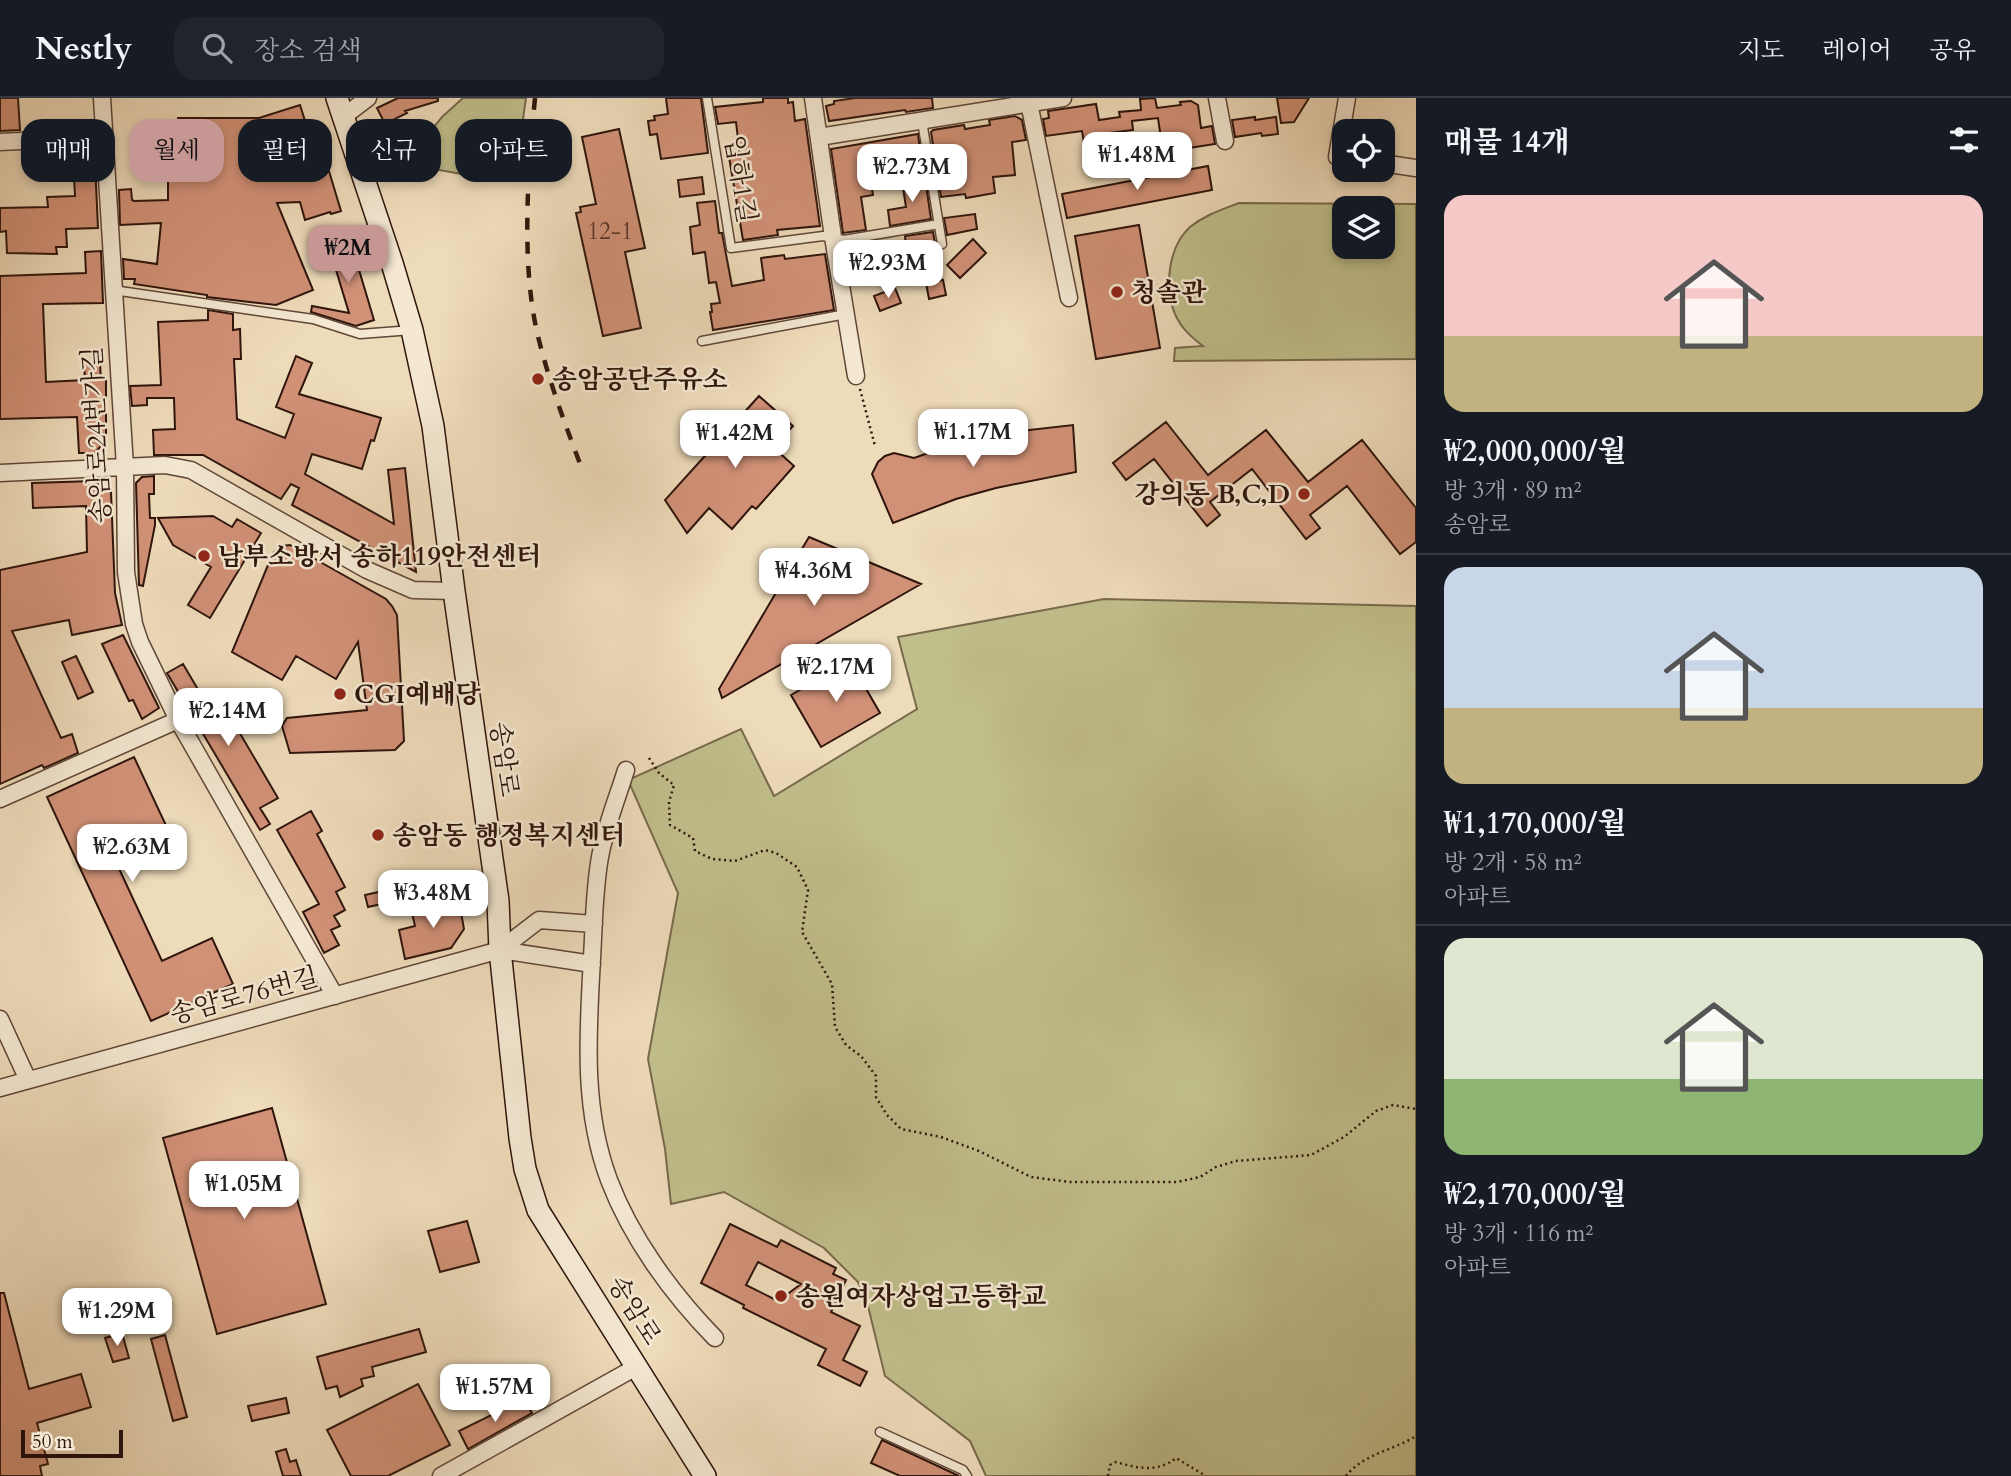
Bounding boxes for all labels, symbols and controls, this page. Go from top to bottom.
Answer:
search box [174,17,664,80]
text: Nestly [35,26,132,71]
icon: search [198,29,236,67]
text: 장소 검색 [254,33,362,68]
text: 지도 [1738,34,1784,67]
text: 레이어 [1822,34,1892,67]
text: 공유 [1930,34,1976,67]
chip: 매매 [21,119,115,182]
chip: 월세 [129,119,224,182]
chip: 필터 [238,119,332,182]
chip: 신규 [346,119,441,182]
chip: 아파트 [455,119,572,182]
map controls [1332,119,1395,259]
button: locate [1332,119,1395,182]
icon: filters [1945,121,1983,159]
text: 매물 14개 [1444,122,1570,163]
pin: ₩1.48M [1080,132,1194,192]
street label: 입하1길 [716,133,765,226]
text: ₩1.48M [1098,139,1176,170]
pin: ₩2.73M [855,144,969,204]
text: ₩2.73M [873,151,951,182]
button: layers [1332,196,1395,259]
house number: 12-1 [587,216,633,247]
pin: ₩2M [314,226,382,285]
text: ₩2M [324,232,372,263]
pin: ₩2.93M [831,240,945,300]
icon: home [1651,241,1777,367]
text: ₩2.93M [849,247,927,278]
place label: 청솔관 [1131,275,1207,310]
marker: 청솔관 [1109,284,1125,300]
street label: 송암로24번가길 [74,346,119,524]
place label: 송암공단주유소 [552,362,728,397]
marker: 송암공단주유소 [530,371,546,387]
pin: ₩1.42M [678,410,792,470]
pin: ₩1.17M [916,410,1030,469]
text: ₩1.17M [934,416,1012,447]
text: ₩1.42M [696,417,774,448]
text: ₩2,000,000/월 [1444,431,1626,472]
text: 방 3개 · 89 m² [1444,475,1581,506]
place label: 강의동 B,C,D [1134,477,1290,512]
marker: 강의동 B,C,D [1296,486,1312,502]
text: 송암로 [1444,509,1511,540]
place label: 남부소방서 송하119안전센터 [218,539,541,574]
marker: 남부소방서 송하119안전센터 [196,548,212,564]
pin: ₩4.36M [757,548,871,608]
text: ₩4.36M [775,555,853,586]
icon: home [1651,613,1777,739]
pin: ₩2.17M [779,644,893,704]
text: ₩2.17M [797,651,875,682]
place label: CGI예배당 [354,677,482,712]
marker: CGI예배당 [332,686,348,702]
pin: ₩2.14M [171,688,285,748]
text: ₩2.14M [189,695,267,726]
street label: 송암로 [482,719,527,799]
text: ₩1,170,000/월 [1444,803,1626,844]
place label: 송암동 행정복지센터 [392,818,625,853]
pin: ₩2.63M [75,824,189,884]
marker: 송암동 행정복지센터 [370,827,386,843]
text: ₩2.63M [93,831,171,862]
text: 방 2개 · 58 m² [1444,847,1581,878]
pin: ₩3.48M [376,870,490,930]
text: ₩3.48M [394,877,472,908]
text: 아파트 [1444,881,1511,912]
street label: 송암로76번길 [166,959,322,1032]
icon: home [1651,984,1777,1110]
pin: ₩1.05M [187,1162,301,1221]
text: ₩1.05M [205,1168,283,1199]
text: ₩2,170,000/월 [1444,1174,1626,1215]
text: 방 3개 · 116 m² [1444,1218,1593,1249]
text: 아파트 [1444,1252,1511,1283]
street label: 송암로 [600,1269,669,1351]
place label: 송원여자상업고등학교 [795,1279,1046,1314]
pin: ₩1.29M [60,1288,174,1348]
marker: 송원여자상업고등학교 [773,1288,789,1304]
text: ₩1.29M [78,1295,156,1326]
pin: ₩1.57M [438,1364,552,1424]
text: ₩1.57M [456,1371,534,1402]
scale bar [21,1427,122,1459]
text: 50 m [32,1429,73,1455]

